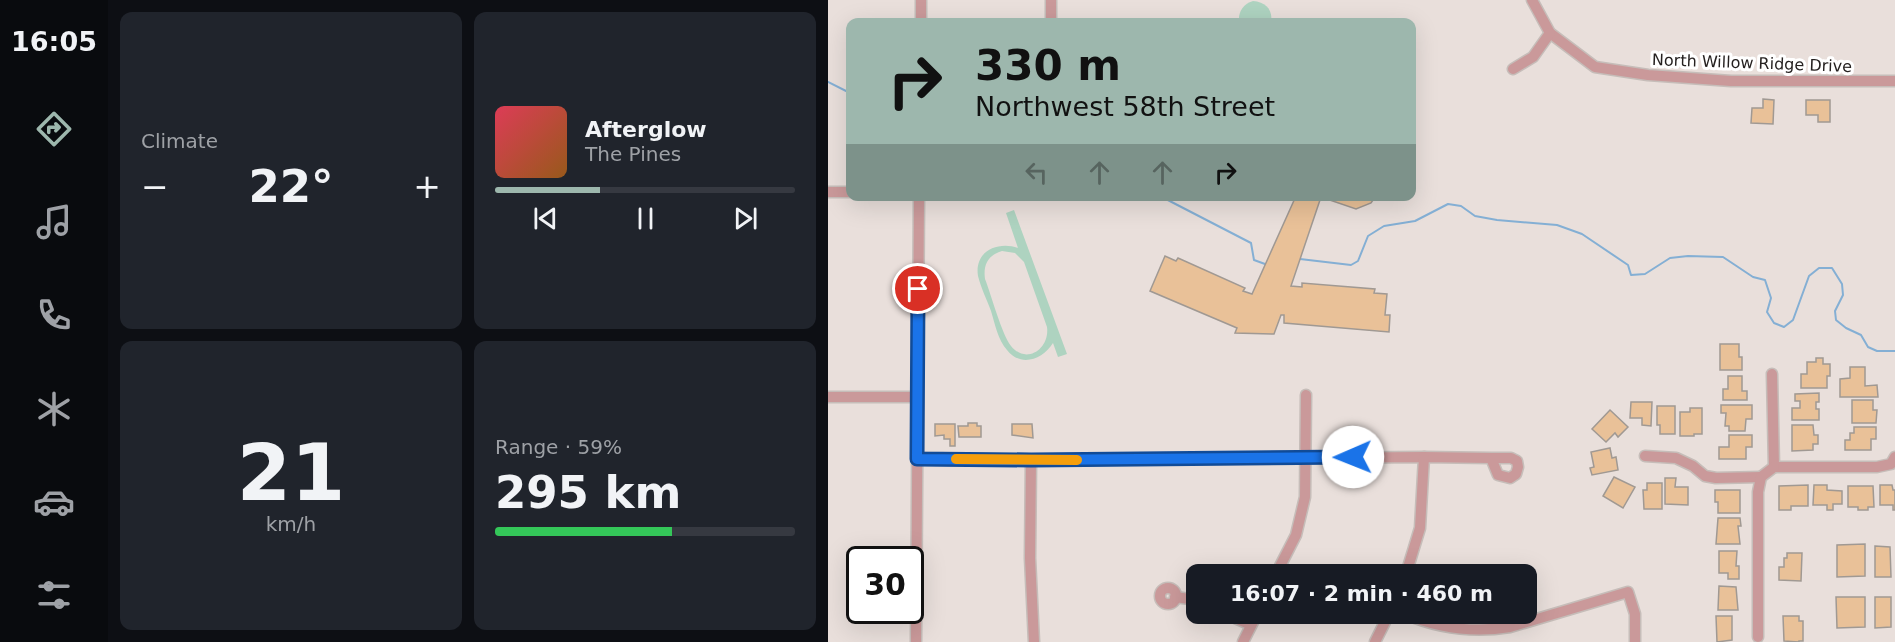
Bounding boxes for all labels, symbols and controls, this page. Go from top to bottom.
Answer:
text: 16:05 [11,26,97,57]
text: 330 m [975,41,1121,90]
icon: right [876,42,954,120]
street label: North Willow Ridge Drive [1652,50,1852,76]
text: Northwest 58th Street [975,91,1275,122]
icon: directions [33,108,75,150]
text: Afterglow [585,117,707,142]
text: Climate [141,129,218,153]
text: The Pines [585,142,681,166]
icon: left [1020,156,1053,189]
icon: ahead [1083,156,1116,189]
icon: ahead [1146,156,1179,189]
icon: right [1209,156,1242,189]
text: 22° [248,160,334,213]
text: − [141,167,169,206]
text: + [413,167,441,206]
icon: music [33,201,75,243]
icon: previous [529,202,562,235]
icon: pause [629,202,662,235]
icon: next [729,202,762,235]
pin [892,263,943,314]
icon: arrive [901,272,934,305]
icon: phone [33,294,75,336]
icon: climate [33,388,75,430]
position arrow [1321,425,1385,489]
text: 21 [237,428,345,518]
text: Range · 59% [495,435,622,459]
text: 295 km [495,466,681,519]
icon: car [33,481,75,523]
text: km/h [266,512,316,536]
speed limit sign: 30 [846,546,924,624]
icon: filters [33,574,75,616]
text: 16:07 · 2 min · 460 m [1230,581,1493,606]

